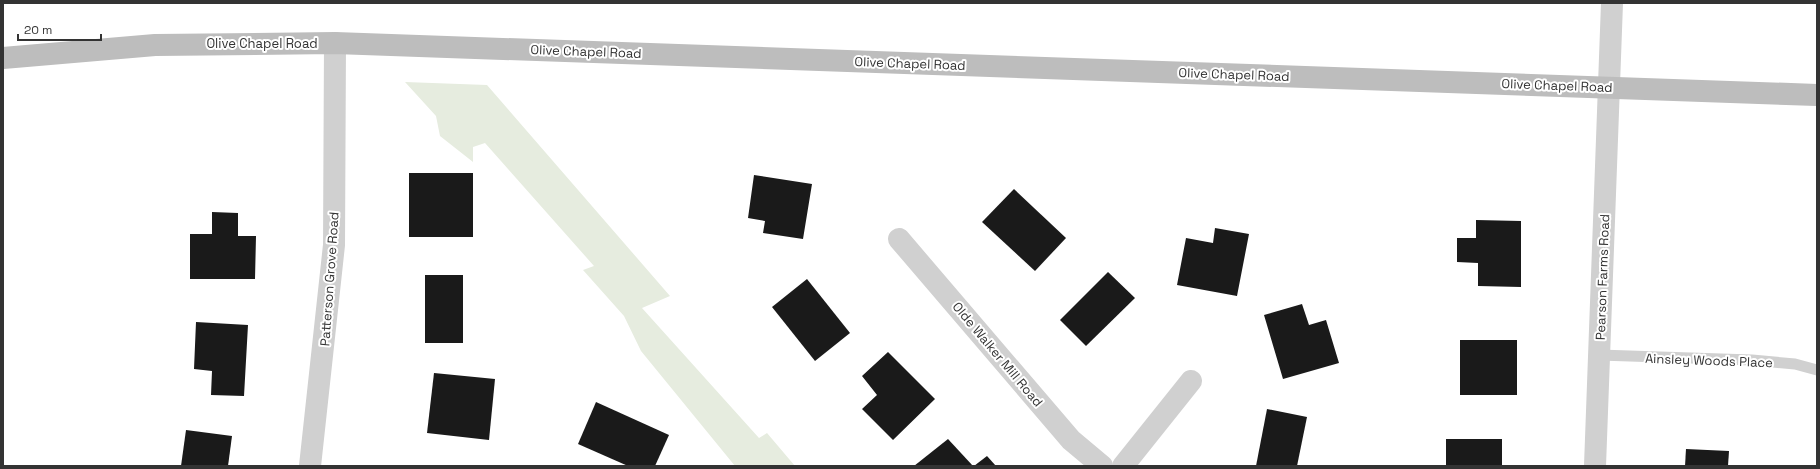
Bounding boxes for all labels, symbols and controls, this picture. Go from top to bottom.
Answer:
scale bar [18,16,101,42]
text: 20 m [24,22,52,38]
street label: Olive Chapel Road [206,35,318,52]
street label: Olive Chapel Road [530,41,642,62]
street label: Olive Chapel Road [854,53,966,74]
street label: Olive Chapel Road [1178,64,1290,85]
street label: Olive Chapel Road [1501,75,1613,96]
street label: Patterson Grove Road [316,211,343,347]
street label: Pearson Farms Road [1592,214,1613,340]
street label: Olde Walker Mill Road [949,298,1046,410]
street label: Ainsley Woods Place [1645,350,1773,371]

